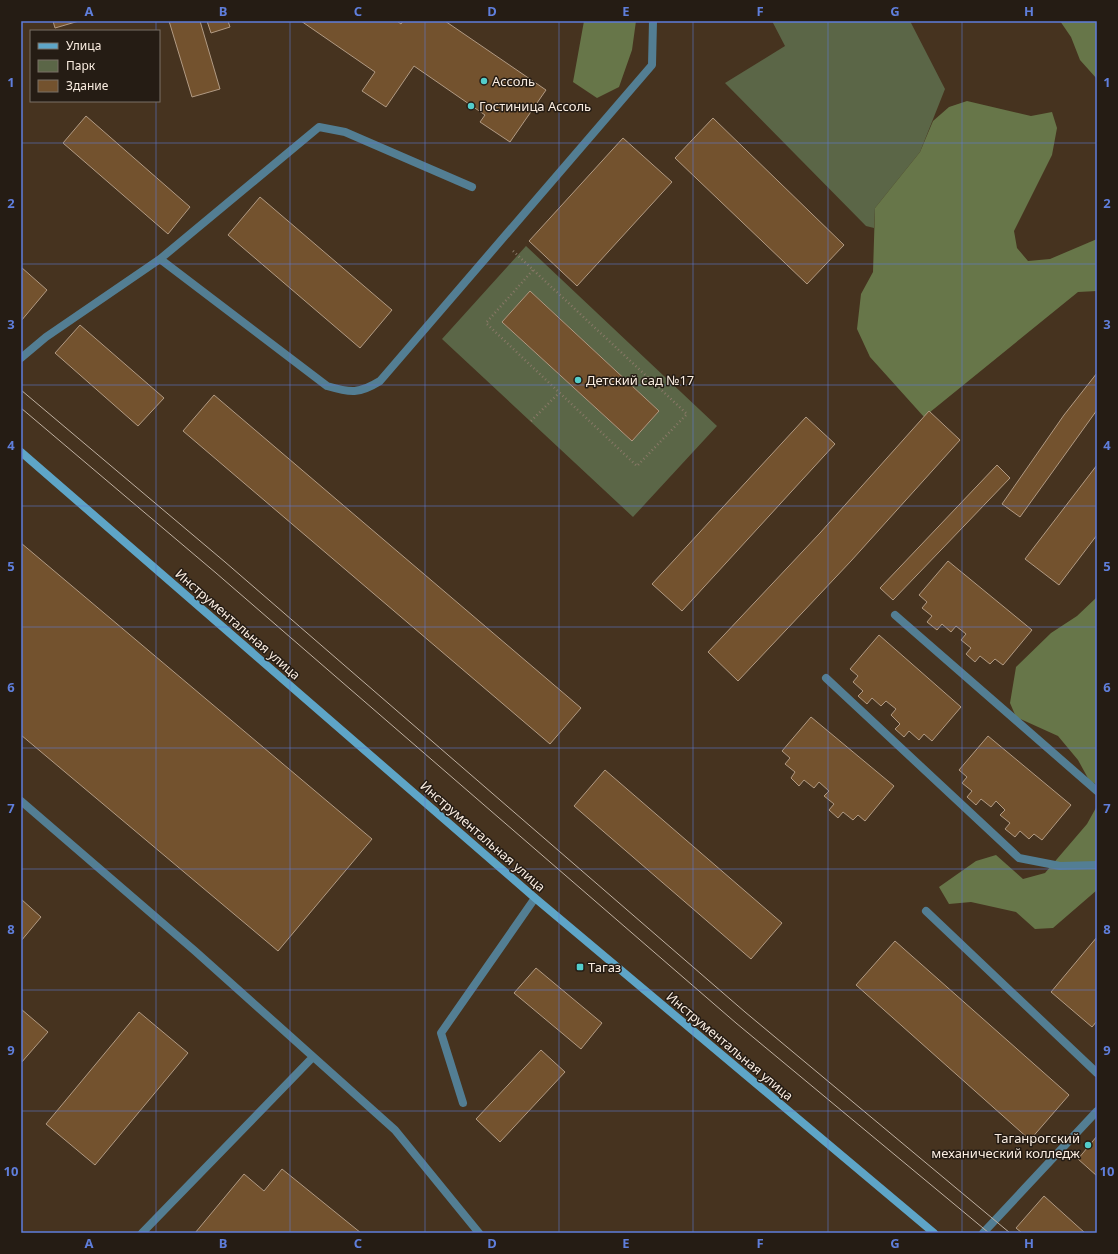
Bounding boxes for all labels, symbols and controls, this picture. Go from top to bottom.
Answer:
text: A [85,2,94,20]
text: B [219,2,227,20]
text: C [354,2,362,20]
text: D [487,2,497,20]
text: E [622,2,630,20]
text: F [756,2,764,20]
text: G [890,2,900,20]
text: H [1024,2,1034,20]
legend [30,30,160,102]
text: Улица [66,37,101,54]
text: Парк [66,57,96,74]
place label: Ассоль [492,72,535,90]
text: 1 [7,73,15,91]
text: 1 [1103,73,1111,91]
marker: Ассоль [479,76,489,86]
text: Здание [66,77,109,94]
place label: Гостиница Ассоль [479,97,591,115]
marker: Гостиница Ассоль [466,101,476,111]
text: 2 [7,194,15,212]
text: 2 [1103,194,1111,212]
text: 3 [7,315,15,333]
text: 3 [1103,315,1111,333]
place label: Детский сад №17 [586,371,694,389]
marker: Детский сад №17 [573,375,583,385]
text: 4 [7,436,15,454]
text: 4 [1103,436,1111,454]
text: 5 [7,557,15,575]
text: 5 [1103,557,1111,575]
street label: Инструментальная улица [172,565,304,683]
text: 6 [7,678,15,696]
text: 6 [1103,678,1111,696]
street label: Инструментальная улица [417,777,549,895]
text: 7 [7,799,15,817]
text: 7 [1103,799,1111,817]
text: 8 [7,920,15,938]
text: 8 [1103,920,1111,938]
place label: Тагаз [588,958,621,976]
marker: Тагаз [575,962,585,972]
street label: Инструментальная улица [663,988,797,1104]
text: 9 [7,1041,15,1059]
text: 9 [1103,1041,1111,1059]
place label: Таганрогский механический колледж [931,1129,1080,1162]
marker: Таганрогский механический колледж [1083,1140,1093,1150]
text: 10 [4,1162,18,1180]
text: 10 [1100,1162,1114,1180]
text: A [85,1234,94,1252]
text: B [219,1234,227,1252]
text: C [354,1234,362,1252]
text: D [487,1234,497,1252]
text: E [622,1234,630,1252]
text: F [756,1234,764,1252]
text: G [890,1234,900,1252]
text: H [1024,1234,1034,1252]

